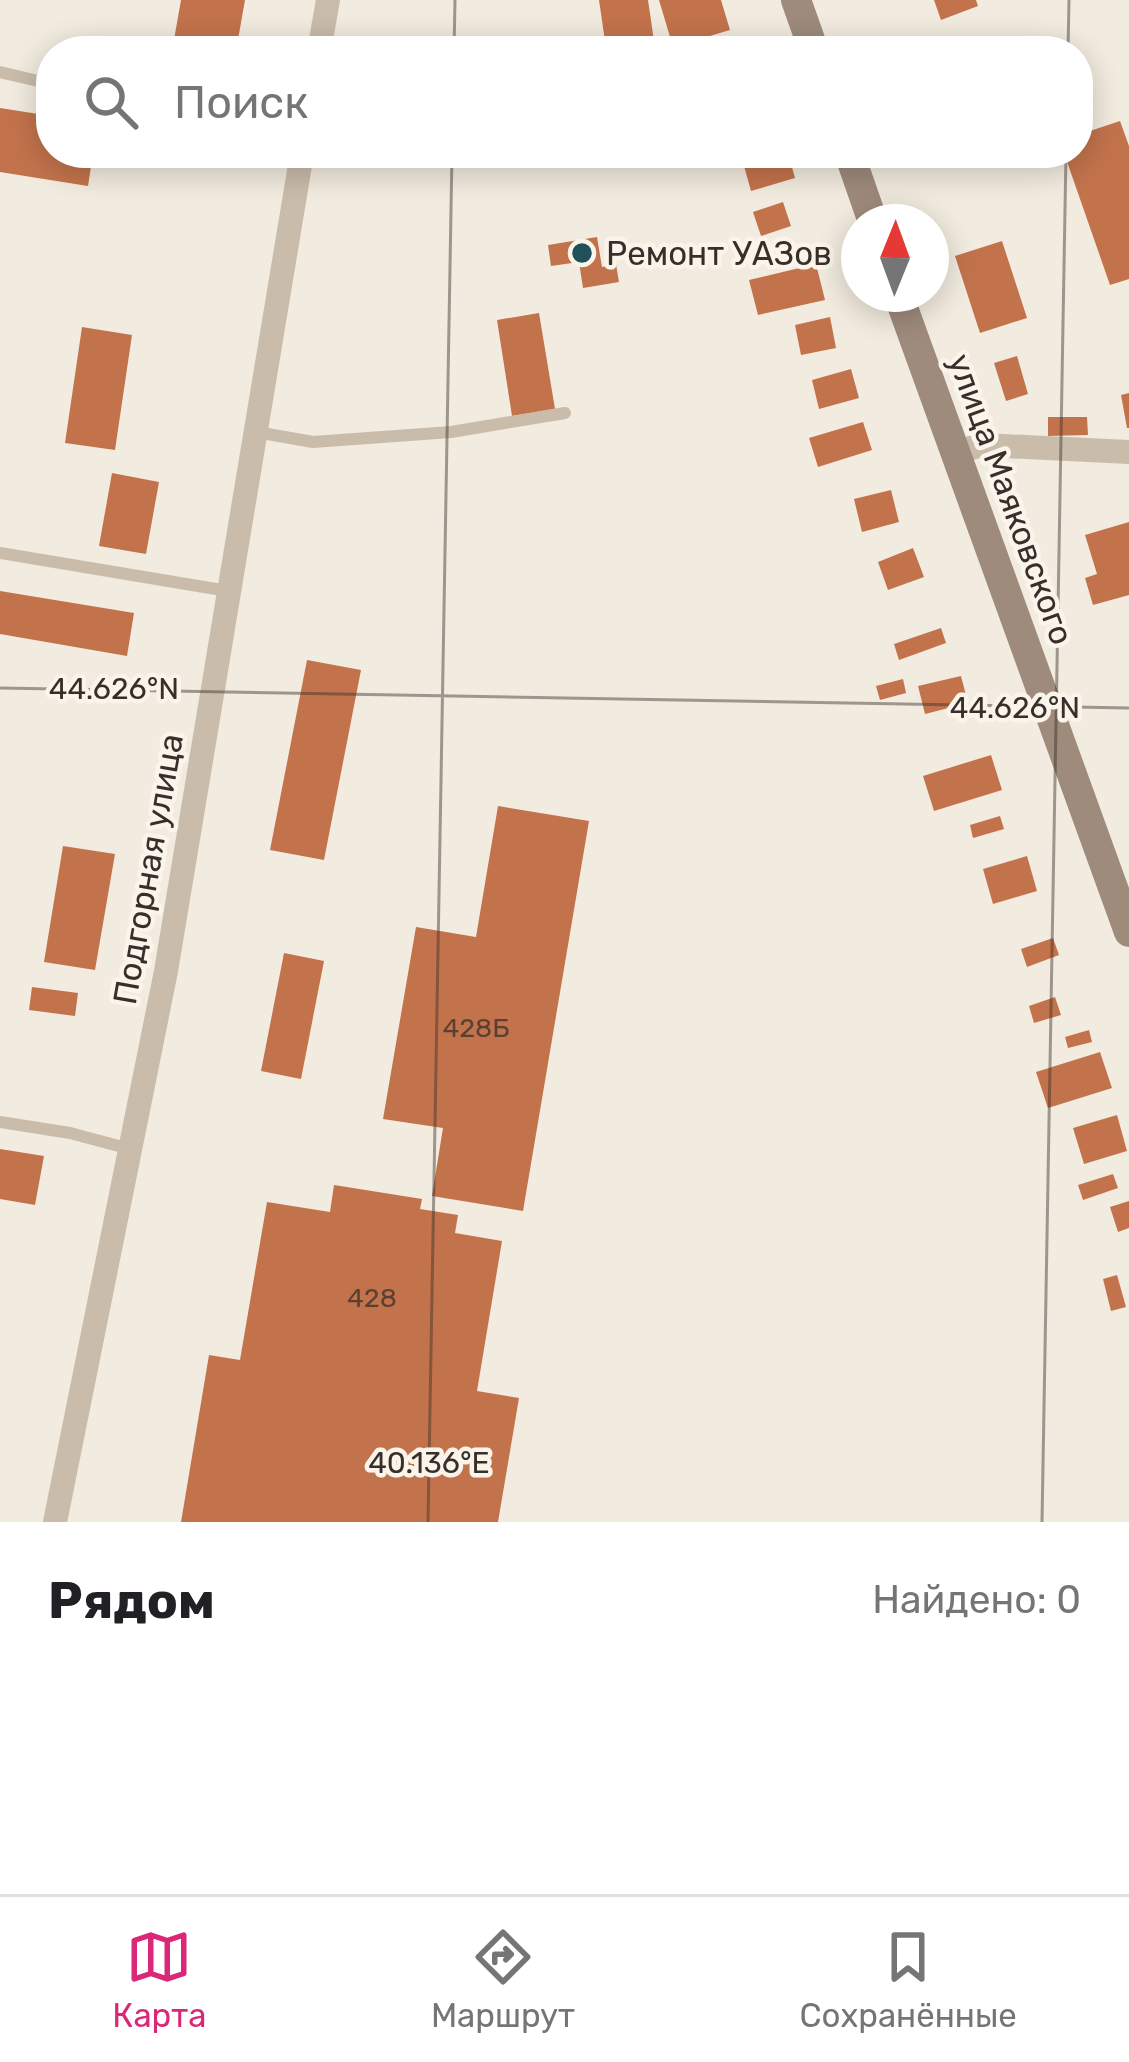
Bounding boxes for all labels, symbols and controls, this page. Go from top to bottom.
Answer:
search box [36,36,1093,168]
icon: search [78,69,144,135]
text: Поиск [174,76,308,129]
north arrow [841,204,949,312]
place label: Ремонт УАЗов [606,234,832,273]
marker: Ремонт УАЗов [569,240,595,266]
street label: улица Маяковского [940,348,1082,650]
text: 44.626°N [49,671,179,707]
text: 44.626°N [950,690,1080,726]
street label: Подгорная улица [105,731,191,1007]
house number: 428Б [442,1012,510,1044]
house number: 428 [347,1282,397,1314]
text: 40.136°E [368,1445,490,1481]
text: Рядом [48,1570,215,1631]
text: Найдено: 0 [872,1577,1081,1623]
tab: Карта [112,1924,206,2035]
tab: Маршрут [431,1924,575,2035]
tab: Сохранённые [800,1924,1017,2035]

